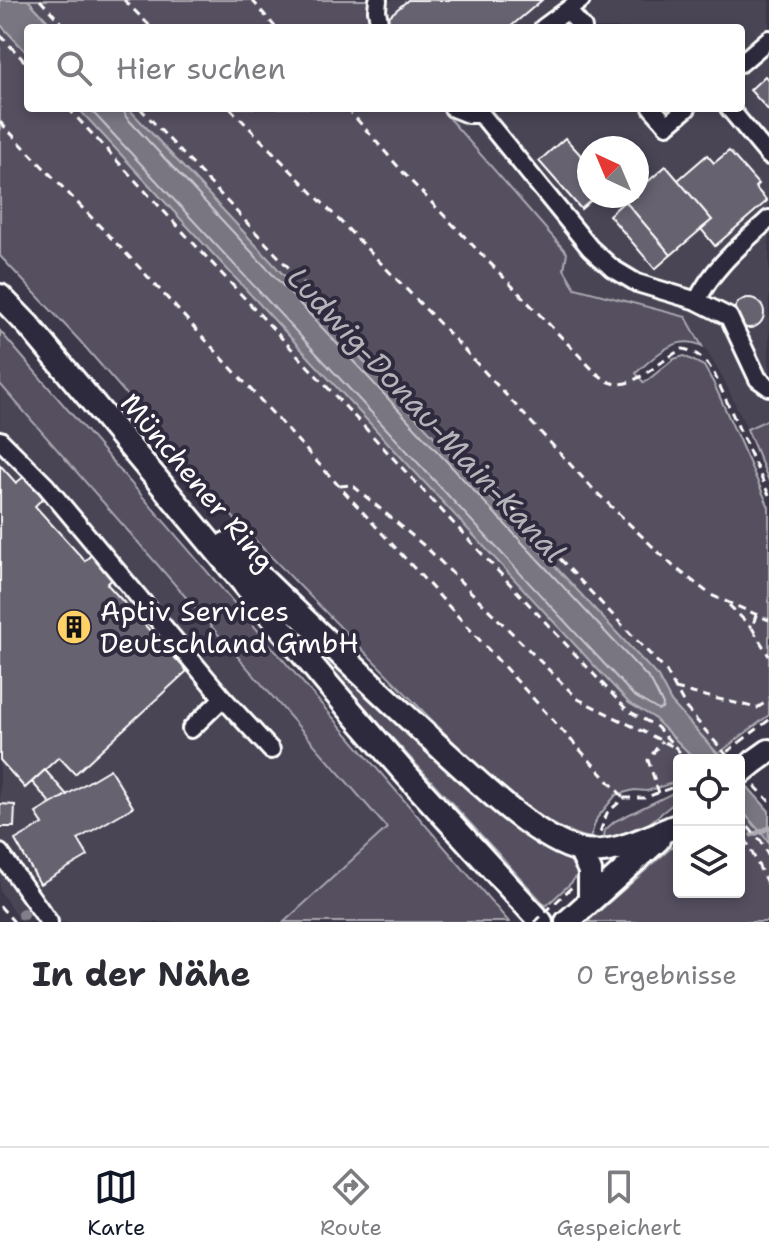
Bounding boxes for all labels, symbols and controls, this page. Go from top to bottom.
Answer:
search box [24,24,745,112]
icon: search [52,46,96,90]
text: Hier suchen [116,48,286,89]
north arrow [577,136,649,208]
water label: Ludwig-Donau-Main-Kanal [278,258,575,572]
street label: Münchener Ring [112,385,284,579]
place label: Aptiv Services Deutschland GmbH [100,592,359,662]
building icon: Aptiv Services Deutschland GmbH [55,608,93,646]
map controls [673,754,745,898]
button: locate [673,754,745,826]
button: layers [673,826,745,898]
text: In der Nähe [32,951,251,997]
text: 0 Ergebnisse [576,957,737,992]
tab: Karte [87,1165,145,1242]
tab: Route [320,1165,382,1242]
tab: Gespeichert [556,1165,682,1242]

